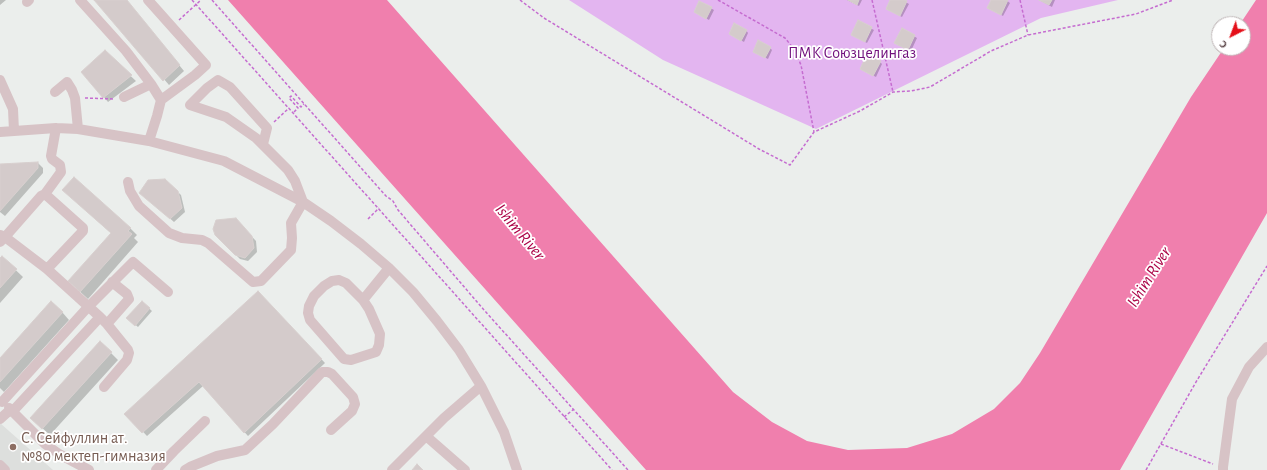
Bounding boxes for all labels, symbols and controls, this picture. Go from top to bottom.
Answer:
north arrow [1211,16,1251,56]
text: С [1217,38,1229,51]
park label: ПМК Союзцелингаз [788,43,916,63]
water label: Ishim River [491,200,549,264]
water label: Ishim River [1123,243,1175,311]
place label: С. Сейфуллин ат. №80 мектеп-гимназия [21,428,166,466]
marker: С. Сейфуллин ат. №80 мектеп-гимназия [8,442,18,452]

